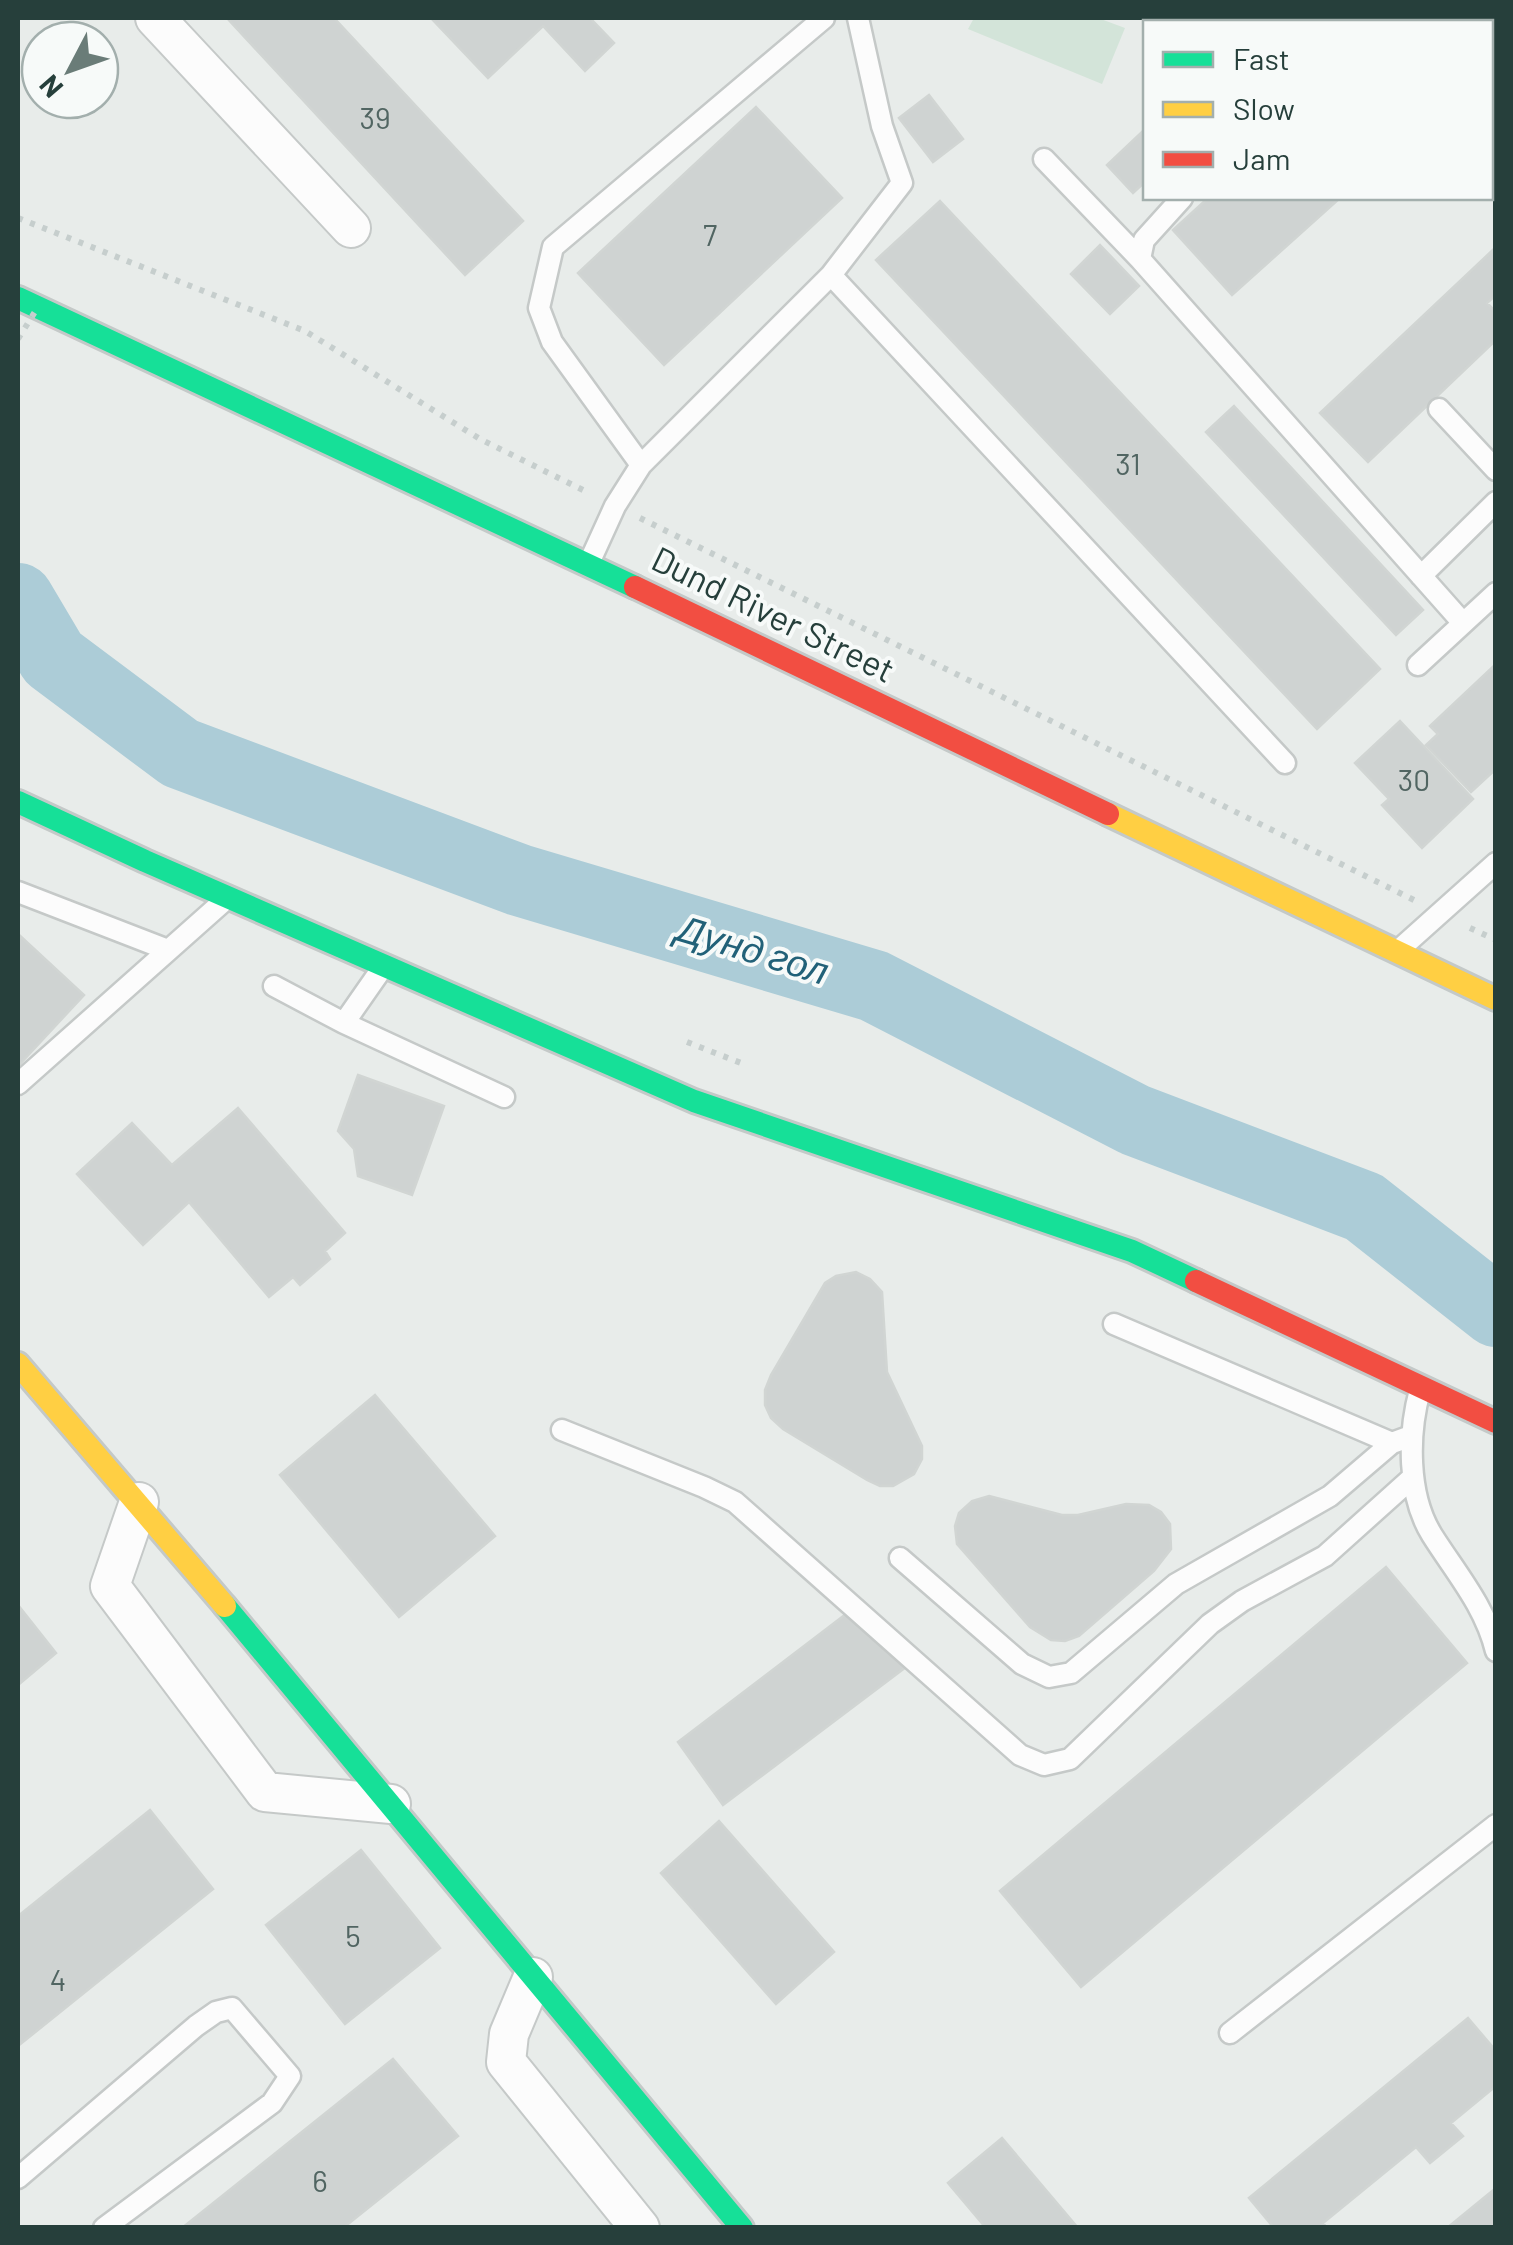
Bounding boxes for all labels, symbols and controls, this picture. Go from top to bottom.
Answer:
north arrow [20,20,120,120]
legend [1143,20,1493,200]
text: Fast [1233,40,1290,76]
text: N [31,69,69,105]
text: Slow [1233,90,1295,126]
house number: 39 [359,99,391,135]
text: Jam [1233,140,1290,176]
house number: 7 [703,216,717,252]
house number: 31 [1115,445,1141,481]
street label: Dund River Street [646,536,902,690]
house number: 30 [1398,761,1430,797]
water label: Дунд гол [669,902,835,993]
house number: 5 [345,1917,361,1953]
house number: 4 [50,1961,66,1997]
house number: 6 [312,2162,328,2198]

